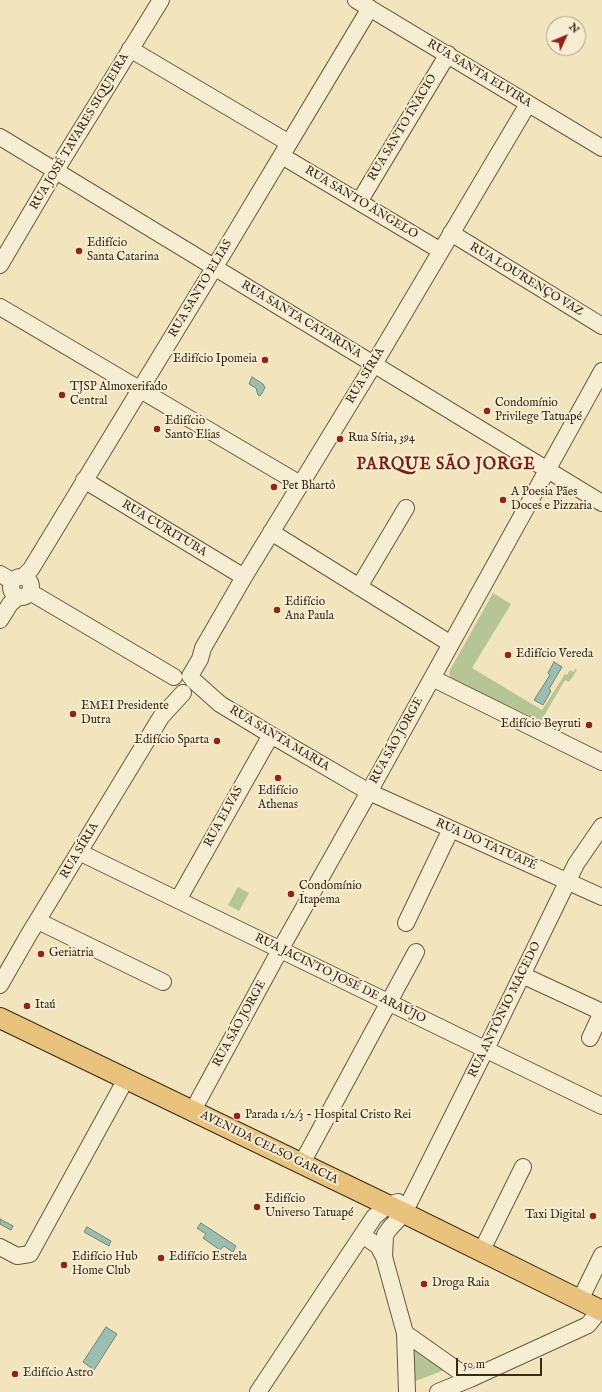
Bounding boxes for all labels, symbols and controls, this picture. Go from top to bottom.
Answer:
north arrow [546,16,586,56]
text: N [566,20,582,37]
street label: RUA SANTA ELVIRA [424,37,534,111]
street label: RUA JOSÉ TAVARES SIQUEIRA [27,51,133,213]
street label: RUA SANTO ÍNACIO [365,72,441,184]
street label: RUA SANTO ÂNGELO [302,163,420,243]
place label: Edifício Santa Catarina [87,237,159,265]
street label: RUA SANTO ELIAS [166,238,236,340]
street label: RUA LOURENÇO VAZ [467,240,585,320]
marker: Edifício Santa Catarina [74,246,84,256]
street label: RUA SANTA CATARINA [238,278,364,362]
street label: RUA SÍRIA [344,345,388,407]
place label: Edifício Ipomeia [173,353,257,367]
marker: Edifício Ipomeia [260,355,270,365]
place label: TJSP Almoxerifado Central [70,381,167,409]
marker: TJSP Almoxerifado Central [57,390,67,400]
place label: Condomínio Privilege Tatuapé [495,397,582,425]
marker: Condomínio Privilege Tatuapé [482,406,492,416]
place label: Edifício Santo Elias [165,415,220,443]
marker: Edifício Santo Elias [152,424,162,434]
place label: Rua Síria, 394 [348,432,415,446]
marker: Rua Síria, 394 [335,434,345,444]
district label: PARQUE SÃO JORGE [356,456,536,476]
place label: Pet Bhartô [282,480,335,494]
marker: Pet Bhartô [269,482,279,492]
place label: A Poesia Pães Doces e Pizzaria [511,486,592,514]
marker: A Poesia Pães Doces e Pizzaria [498,495,508,505]
street label: RUA CURITUBA [119,498,209,560]
place label: Edifício Ana Paula [285,596,334,624]
marker: Edifício Ana Paula [272,605,282,615]
place label: Edifício Vereda [516,648,593,662]
marker: Edifício Vereda [503,650,513,660]
street label: RUA SÃO JORGE [367,695,427,787]
place label: EMEI Presidente Dutra [81,700,169,728]
street label: RUA SANTA MARIA [226,703,332,775]
marker: EMEI Presidente Dutra [68,709,78,719]
place label: Edifício Beyruti [501,718,581,732]
marker: Edifício Beyruti [584,720,594,730]
place label: Edifício Sparta [135,734,209,748]
marker: Edifício Sparta [212,736,222,746]
marker: Edifício Athenas [273,773,283,783]
street label: RUA ELVAS [201,784,247,850]
place label: Edifício Athenas [258,785,298,813]
street label: RUA DO TATUAPÉ [433,816,539,874]
street label: RUA SÍRIA [58,820,102,882]
place label: Condomínio Itapema [299,880,362,908]
marker: Condomínio Itapema [286,889,296,899]
street label: RUA JACINTO JOSÉ DE ARAÚJO [252,931,428,1027]
street label: RUA ANTÔNIO MACEDO [466,940,544,1080]
place label: Geriatria [49,947,94,961]
marker: Geriatria [36,949,46,959]
street label: RUA SÃO JORGE [210,978,270,1070]
place label: Itaú [35,999,56,1013]
marker: Itaú [22,1001,32,1011]
street label: AVENIDA CELSO GARCIA [198,1108,340,1188]
place label: Parada 1/2/3 - Hospital Cristo Rei [245,1109,411,1123]
marker: Parada 1/2/3 - Hospital Cristo Rei [232,1111,242,1121]
place label: Edifício Universo Tatuapé [265,1193,353,1221]
marker: Edifício Universo Tatuapé [252,1202,262,1212]
place label: Taxi Digital [525,1209,585,1223]
marker: Taxi Digital [588,1211,598,1221]
place label: Edifício Hub Home Club [72,1251,138,1279]
place label: Edifício Estrela [169,1251,247,1265]
marker: Edifício Estrela [156,1253,166,1263]
marker: Edifício Hub Home Club [59,1260,69,1270]
place label: Droga Raia [432,1277,489,1291]
marker: Droga Raia [419,1279,429,1289]
scale bar [458,1350,544,1376]
text: 50 m [463,1357,485,1372]
place label: Edifício Astro [23,1367,93,1381]
marker: Edifício Astro [10,1369,20,1379]

